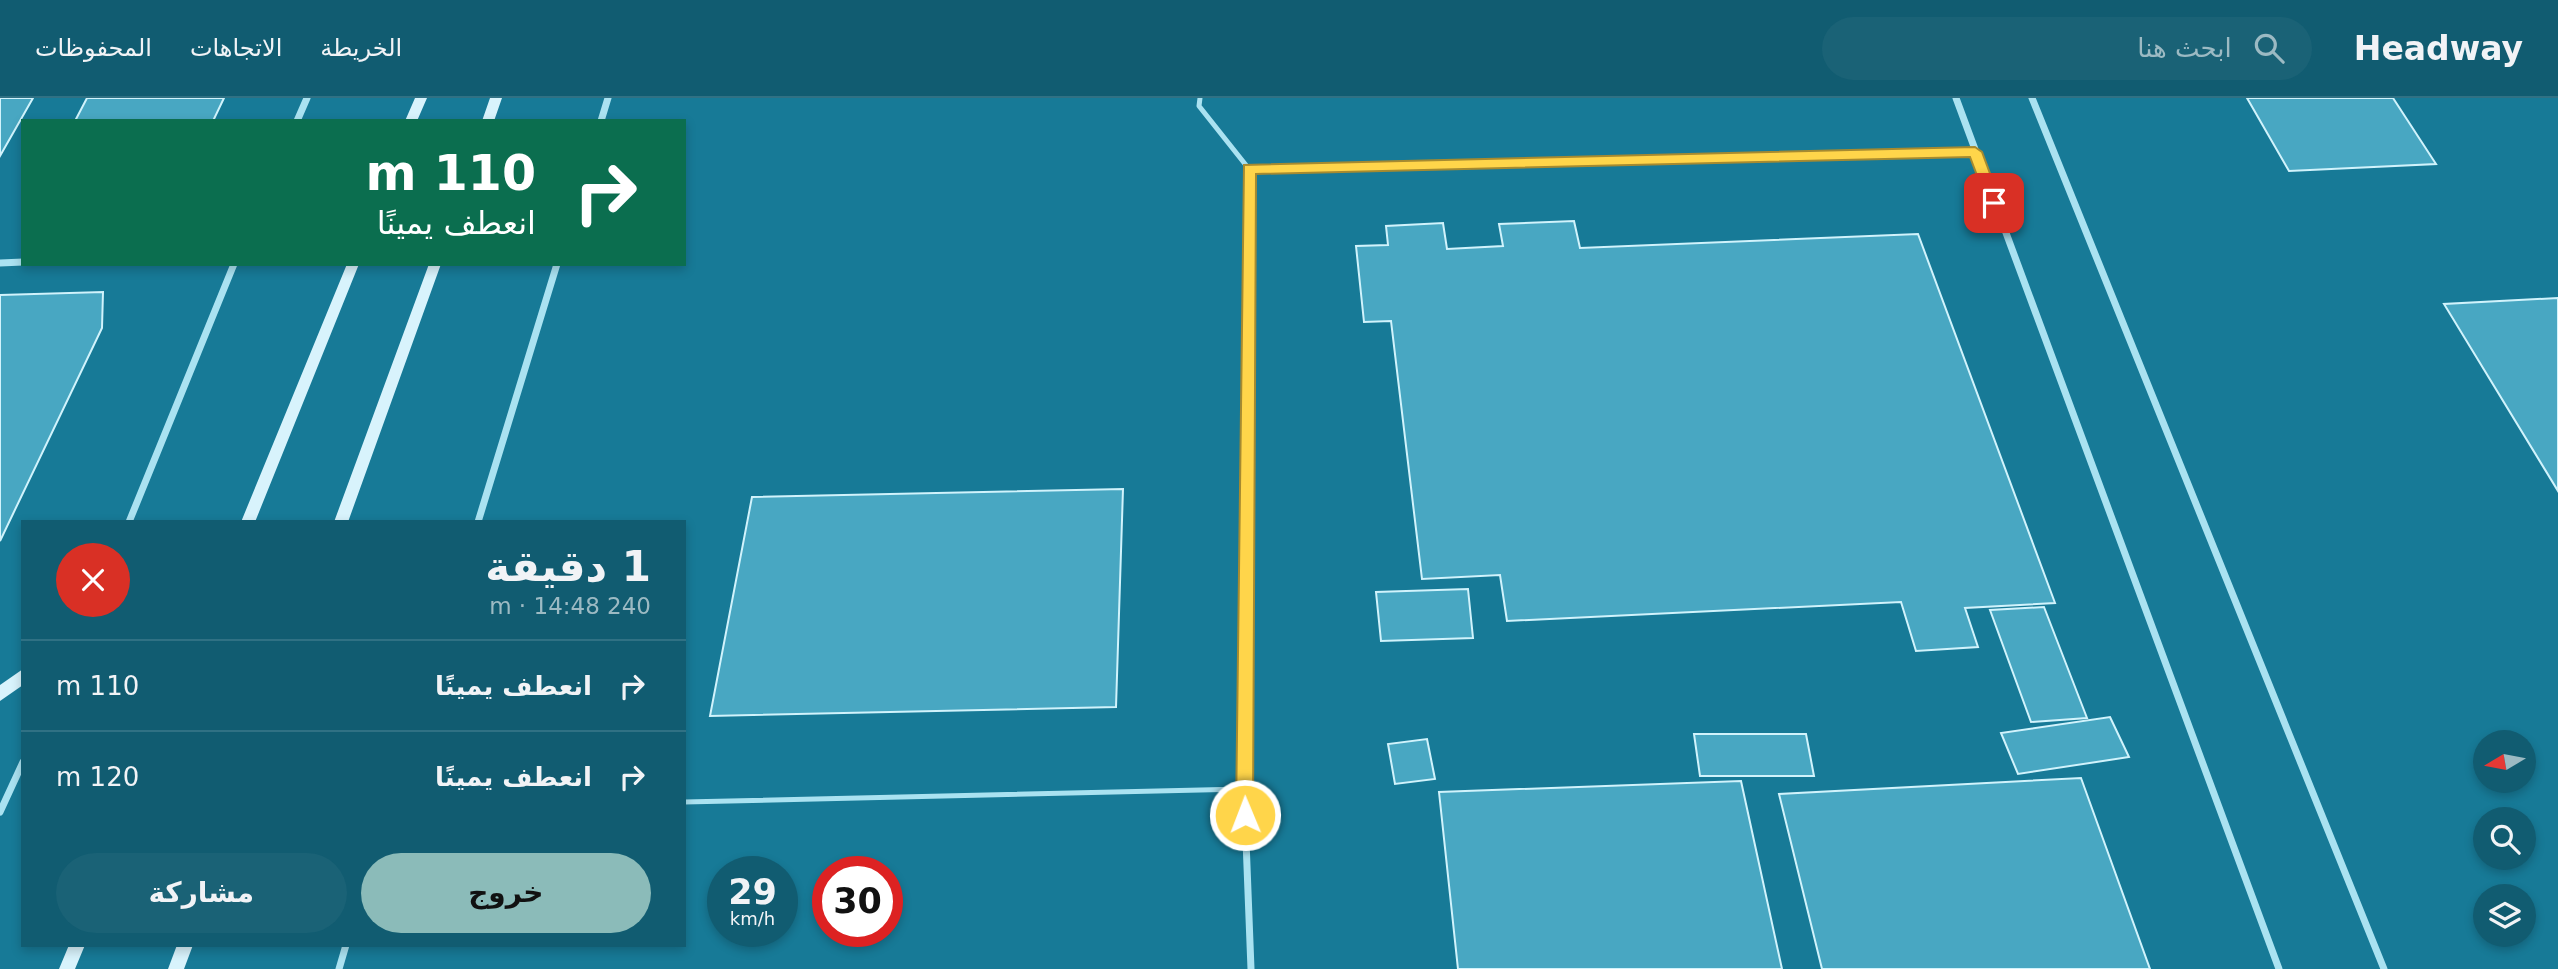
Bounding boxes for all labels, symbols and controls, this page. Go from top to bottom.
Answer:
search box [1822,17,2312,80]
icon: search [2250,29,2288,67]
text: Headway [2354,29,2523,68]
text: ابحث هنا [2137,33,2232,63]
text: المحفوظات [35,34,152,62]
text: الاتجاهات [190,34,282,62]
text: الخريطة [320,34,402,62]
text: 110 m [366,145,536,202]
icon: right [560,147,651,238]
pin [1964,173,2024,233]
icon: arrive [1975,184,2013,222]
text: انعطف يمينًا [377,204,536,242]
text: 1 دقيقة [485,542,651,591]
button: close [56,543,130,617]
text: 240 m · 14:48 [489,593,651,619]
icon: right [613,667,651,705]
text: 110 m [56,671,139,701]
text: انعطف يمينًا [435,671,592,701]
north arrow [2473,730,2536,793]
map controls [2473,730,2536,947]
icon: right [613,758,651,796]
text: 120 m [56,762,139,792]
text: انعطف يمينًا [435,762,592,792]
position arrow [1208,778,1282,852]
button: search [2473,807,2536,870]
button: مشاركة [56,853,347,933]
button: خروج [361,853,651,933]
speed limit sign: 30 [812,856,903,947]
text: 29 [728,872,777,912]
button: layers [2473,884,2536,947]
text: km/h [730,908,775,929]

